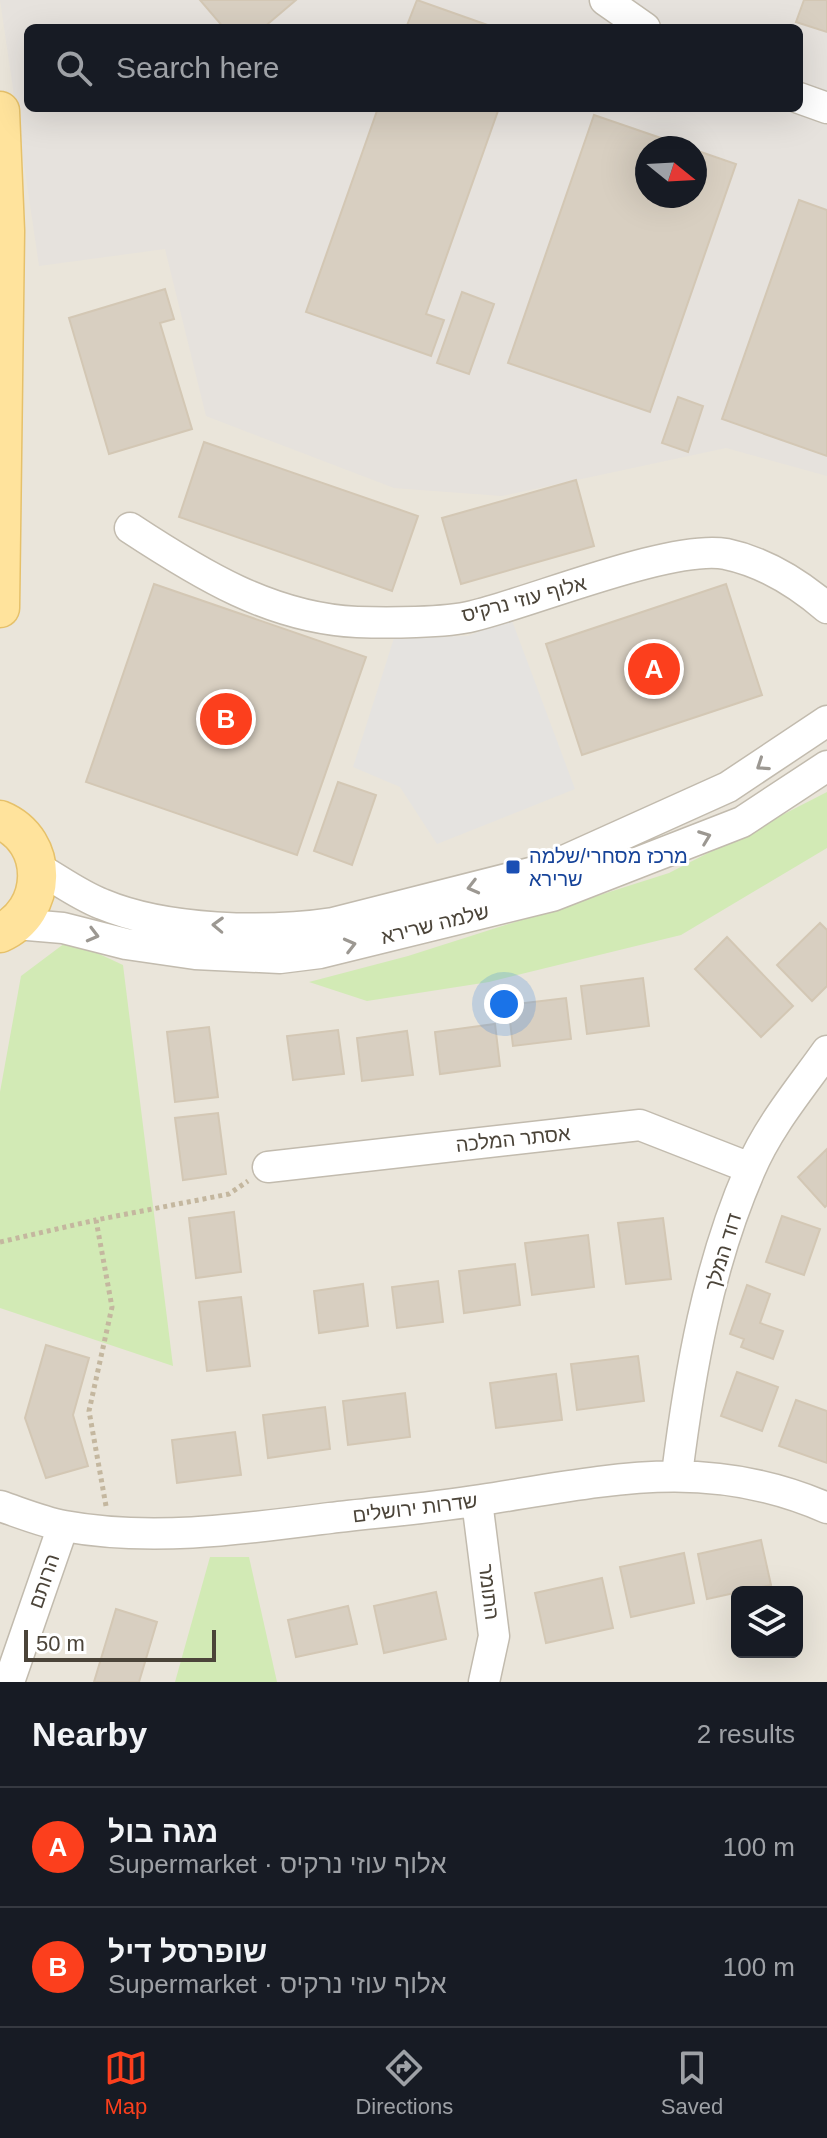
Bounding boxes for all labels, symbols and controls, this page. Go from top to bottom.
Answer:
search box [24,24,803,112]
icon: search [52,46,96,90]
text: Search here [116,51,279,84]
north arrow [635,136,707,208]
street label: אלוף עוזי נרקיס [459,572,589,626]
pin: A [628,639,680,699]
pin: B [200,689,252,749]
one-way arrow [756,755,771,770]
one-way arrow [697,830,711,847]
place label: מרכז מסחרי/שלמה שרירא [529,845,688,890]
marker: מרכז מסחרי/שלמה שרירא [504,858,522,876]
one-way arrow [466,878,480,895]
street label: שלמה שרירא [379,900,491,948]
one-way arrow [211,917,224,934]
one-way arrow [86,926,100,943]
one-way arrow [343,938,356,955]
your location [484,984,524,1024]
street label: אסתר המלכה [455,1122,572,1156]
street label: דוד המלך [701,1211,745,1293]
street label: שדרות ירושלים [351,1489,479,1527]
street label: הרותם [24,1551,64,1611]
street label: התומר [475,1563,503,1621]
map controls [731,1586,803,1658]
button: layers [731,1586,803,1658]
scale bar [24,1626,216,1662]
text: 50 m [36,1631,85,1656]
text: Nearby [32,1715,147,1753]
text: 2 results [697,1719,795,1749]
text: מגה בול [108,1815,218,1848]
text: A [49,1832,67,1862]
text: 100 m [723,1832,795,1862]
text: Supermarket · אלוף עוזי נרקיס [108,1849,447,1879]
text: שופרסל דיל [108,1935,267,1968]
text: B [49,1952,67,1982]
text: 100 m [723,1952,795,1982]
text: Supermarket · אלוף עוזי נרקיס [108,1969,447,1999]
tab: Map [104,2046,148,2120]
tab: Directions [355,2046,453,2120]
tab: Saved [661,2046,723,2120]

